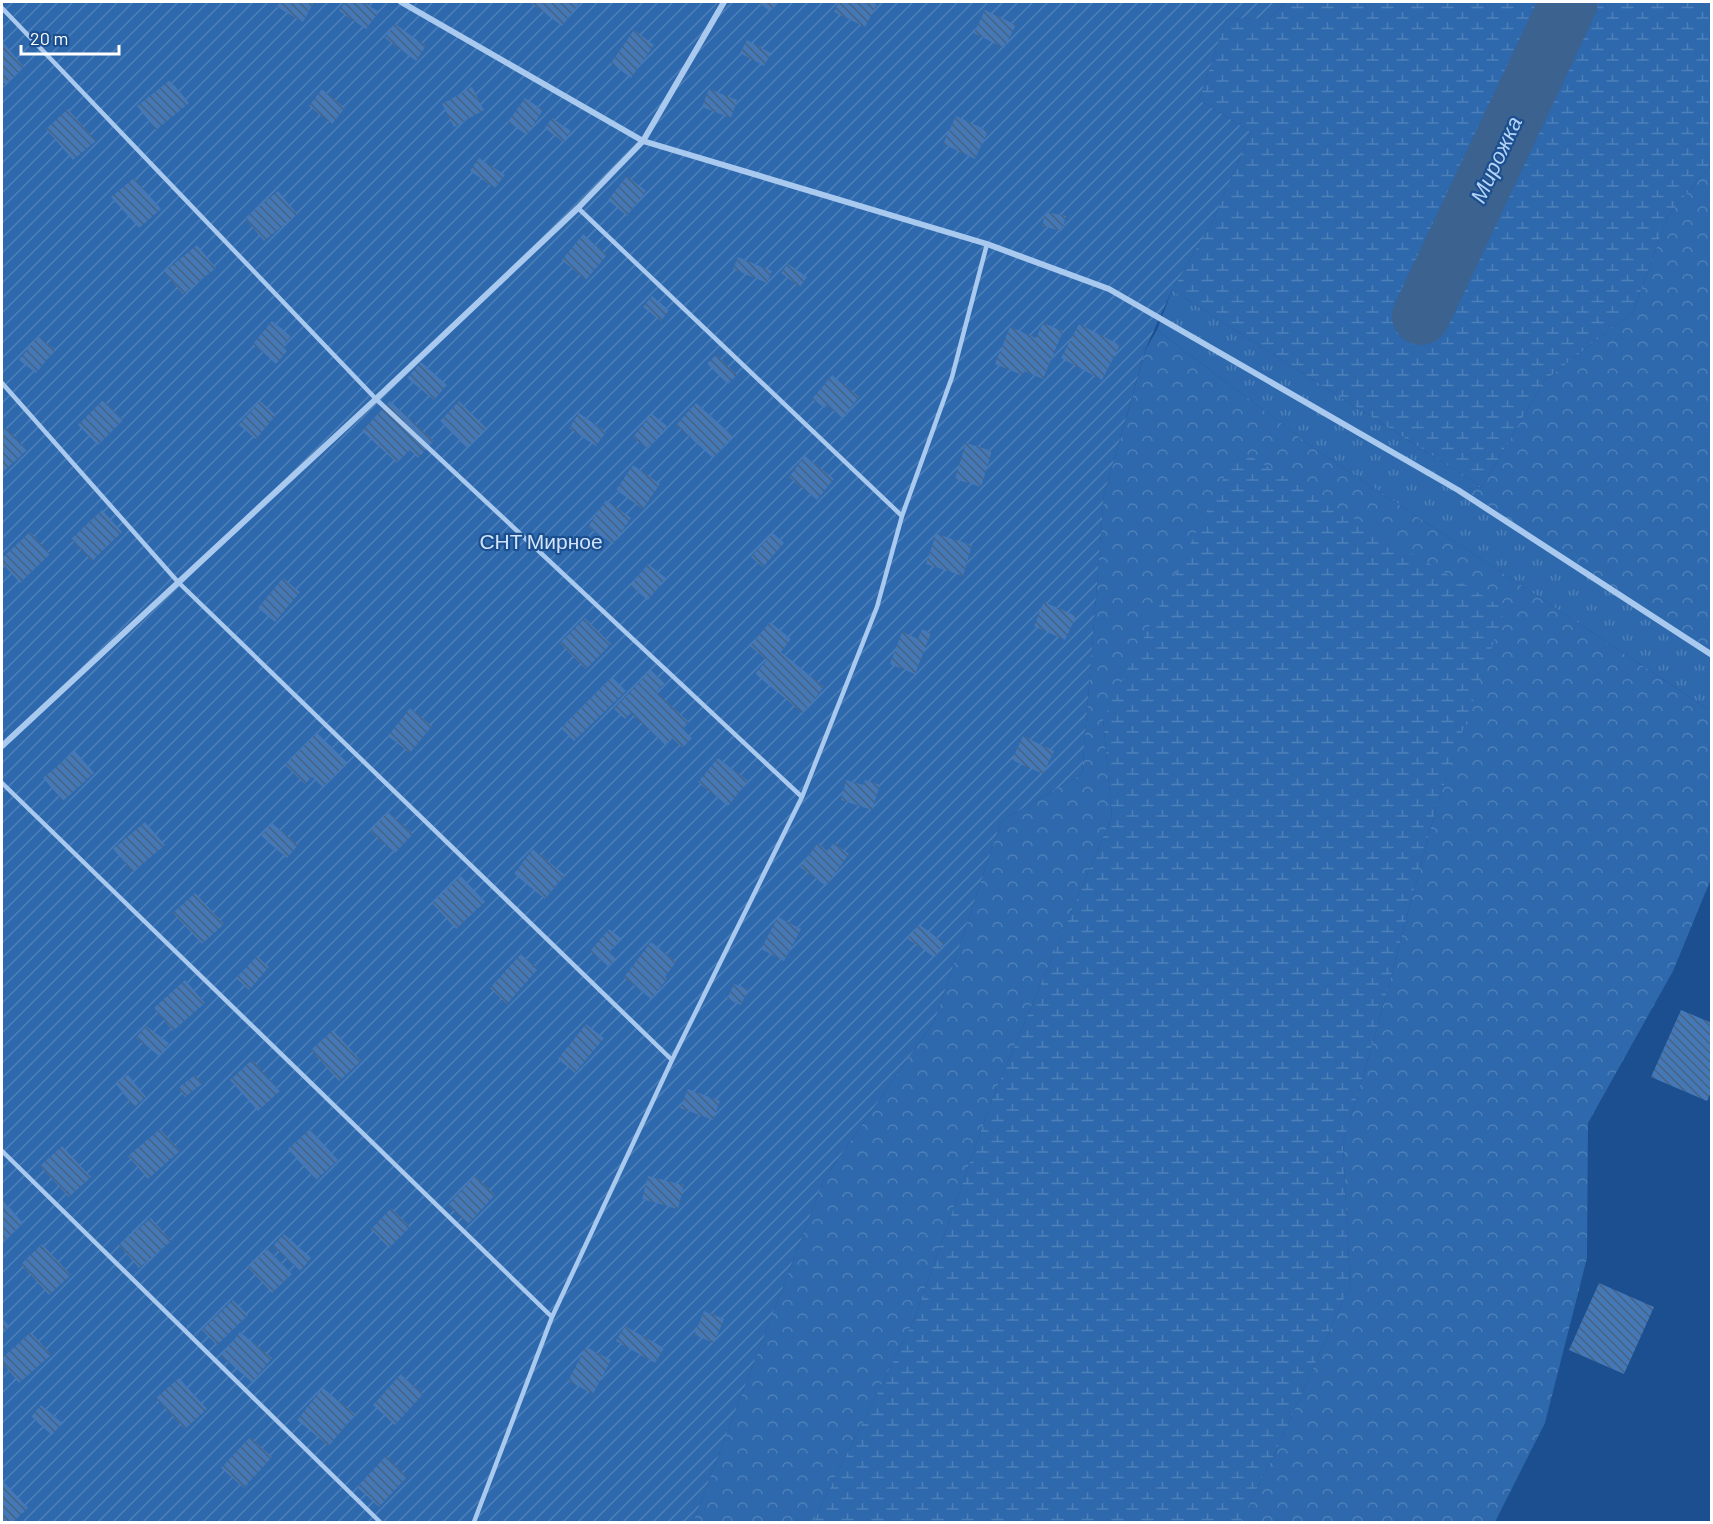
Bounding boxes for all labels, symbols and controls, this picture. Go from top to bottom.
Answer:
scale bar [21,18,118,56]
text: 20 m [30,27,68,49]
water label: Мирожка [1464,112,1527,207]
park label: СНТ Мирное [479,528,603,553]

